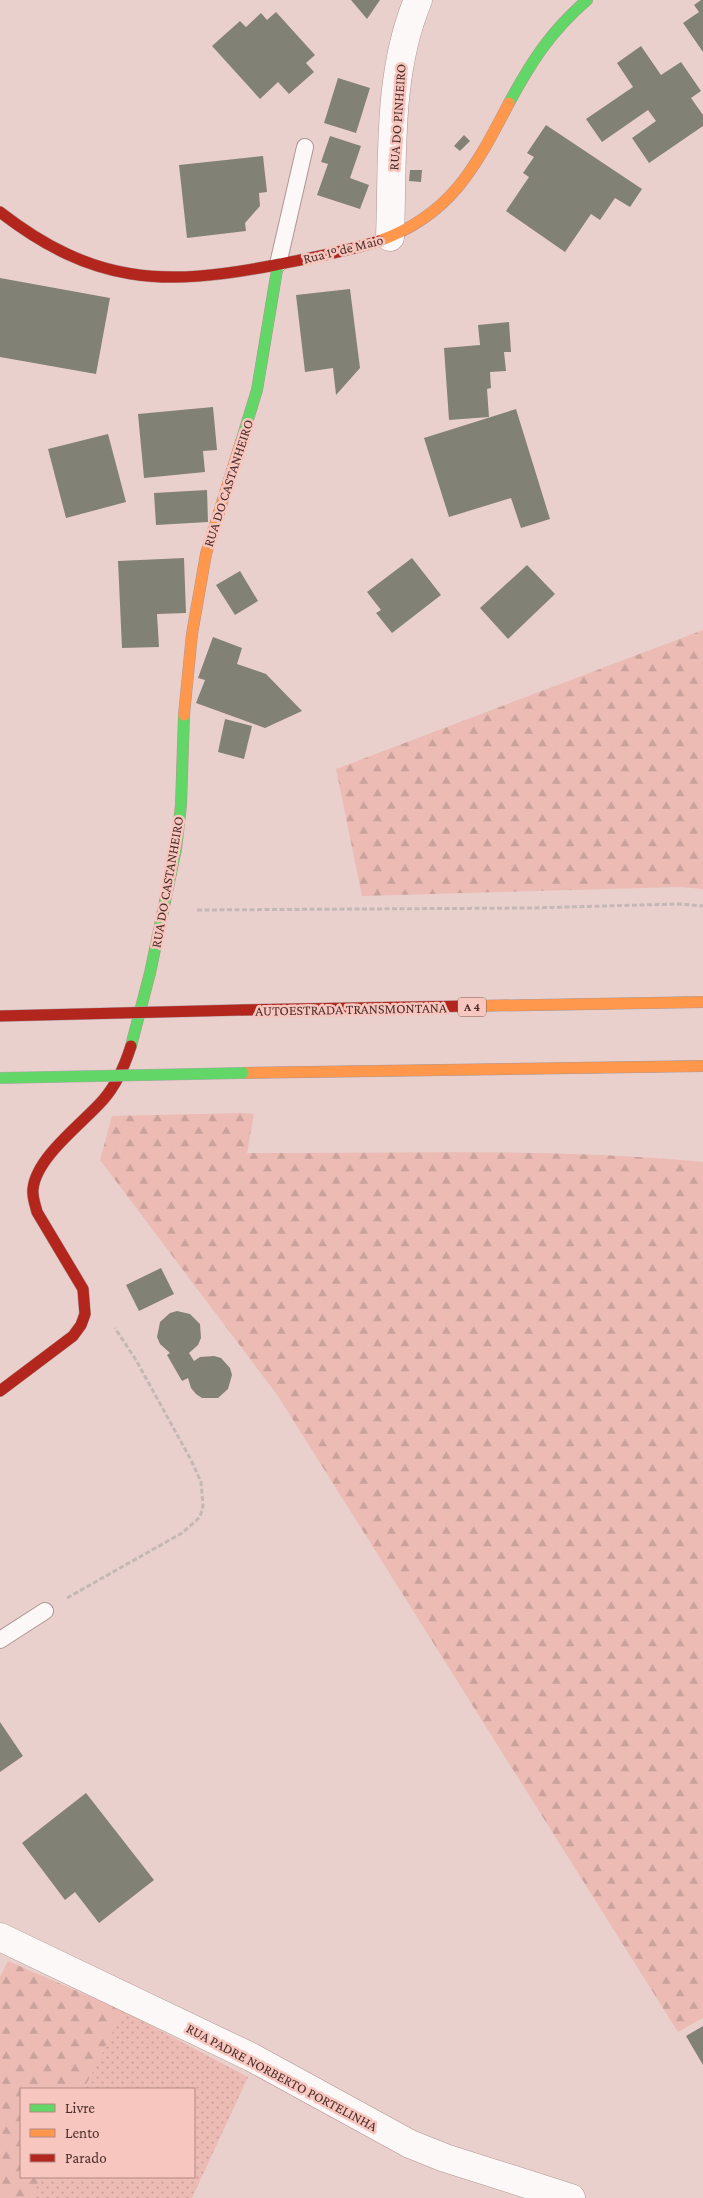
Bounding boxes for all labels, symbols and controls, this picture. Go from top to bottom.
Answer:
street label: RUA DO PINHEIRO [385,63,409,171]
street label: Rua 1º de Maio [301,231,385,267]
street label: RUA DO CASTANHEIRO [200,417,256,549]
street label: RUA DO CASTANHEIRO [148,815,186,949]
road number: A 4 [458,998,486,1016]
street label: AUTOESTRADA TRANSMONTANA [255,999,447,1019]
street label: RUA PADRE NORBERTO PORTELINHA [184,2020,380,2134]
legend [20,2088,195,2178]
text: Livre [65,2100,95,2116]
text: Lento [65,2125,99,2141]
text: Parado [65,2150,107,2166]

